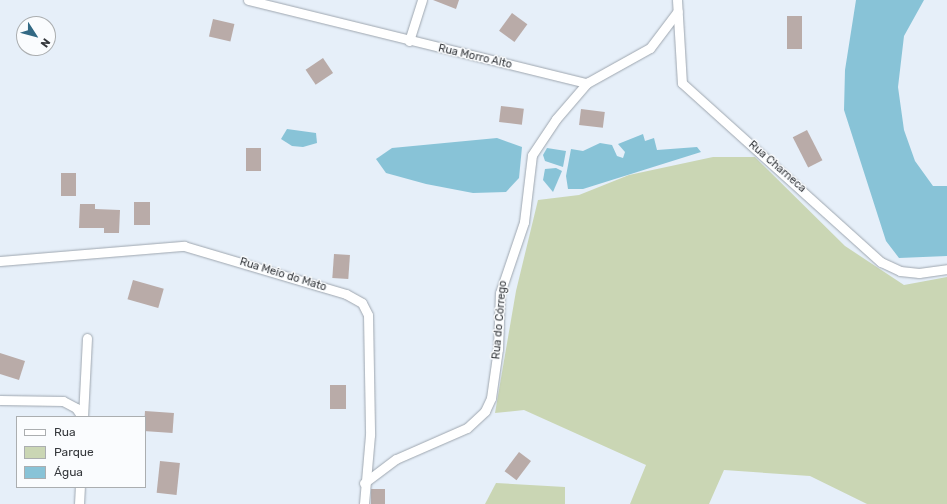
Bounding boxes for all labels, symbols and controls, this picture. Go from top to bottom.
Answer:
north arrow [16,16,56,56]
text: N [38,36,53,50]
street label: Rua Morro Alto [437,42,513,72]
street label: Rua Charneca [746,138,808,196]
street label: Rua Meio do Mato [238,256,328,294]
street label: Rua do Córrego [490,280,510,360]
legend [16,416,146,488]
text: Rua [54,425,76,439]
text: Parque [54,445,94,459]
text: Água [54,465,83,479]

